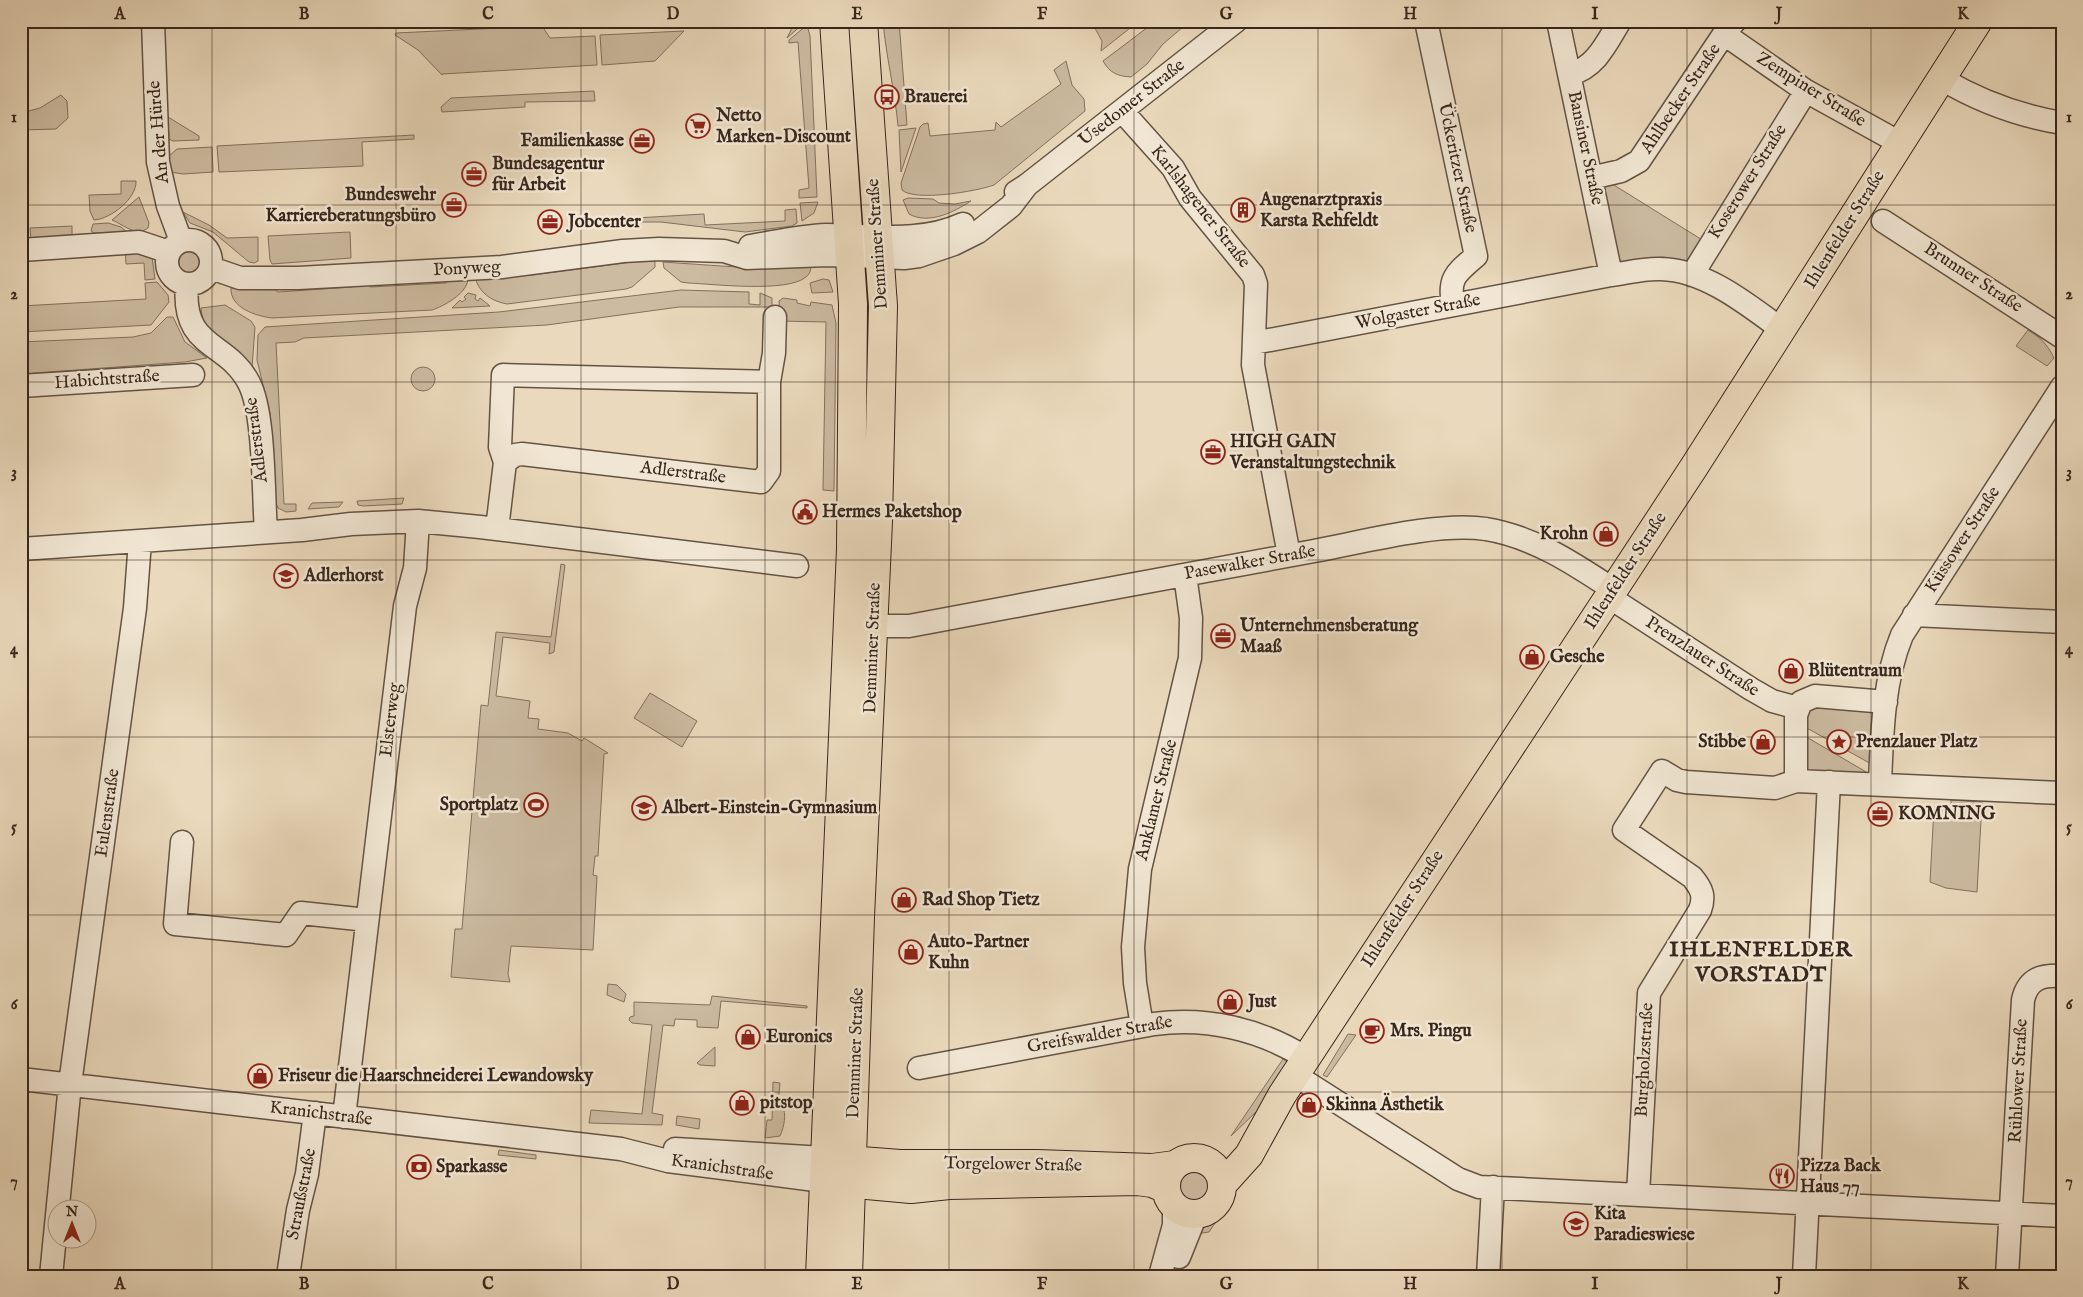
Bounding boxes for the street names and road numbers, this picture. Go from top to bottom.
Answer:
street label: Ahlbecker Straße [1635,40,1726,159]
street label: Zempiner Straße [1752,47,1870,133]
street label: Usedomer Straße [1074,54,1190,152]
street label: An der Hürde [143,80,175,185]
street label: Bansiner Straße [1562,89,1608,207]
street label: Ückeritzer Straße [1432,101,1483,235]
street label: Koserower Straße [1703,120,1793,244]
street label: Karlshagener Straße [1145,141,1255,273]
street label: Ihlenfelder Straße [1799,167,1891,293]
street label: Demminer Straße [862,178,894,310]
street label: Brunner Straße [1919,238,2027,318]
street label: Ponyweg [433,256,502,282]
street label: Wolgaster Straße [1353,289,1483,335]
street label: Habichtstraße [54,365,160,395]
street label: Adlerstraße [240,396,274,485]
street label: Adlerstraße [638,456,727,490]
street label: Küssower Straße [1920,482,2006,598]
street label: Ihlenfelder Straße [1579,508,1673,634]
street label: Pasewalker Straße [1183,540,1317,586]
street label: Demminer Straße [859,582,887,714]
street label: Prenzlauer Straße [1641,612,1763,702]
street label: Elsterweg [375,681,407,758]
street label: Anklamer Straße [1131,737,1183,864]
street label: Eulenstraße [90,767,126,859]
street label: Ihlenfelder Straße [1356,846,1450,972]
street label: Demminer Straße [842,987,870,1119]
street label: Burgholzstraße [1631,1002,1659,1118]
street label: Greifswalder Straße [1026,1011,1174,1059]
street label: Rühlower Straße [2004,1018,2034,1144]
street label: Kranichstraße [268,1096,374,1132]
street label: Straußstraße [282,1146,322,1242]
street label: Kranichstraße [669,1149,775,1187]
street label: Torgelower Straße [944,1152,1082,1178]

